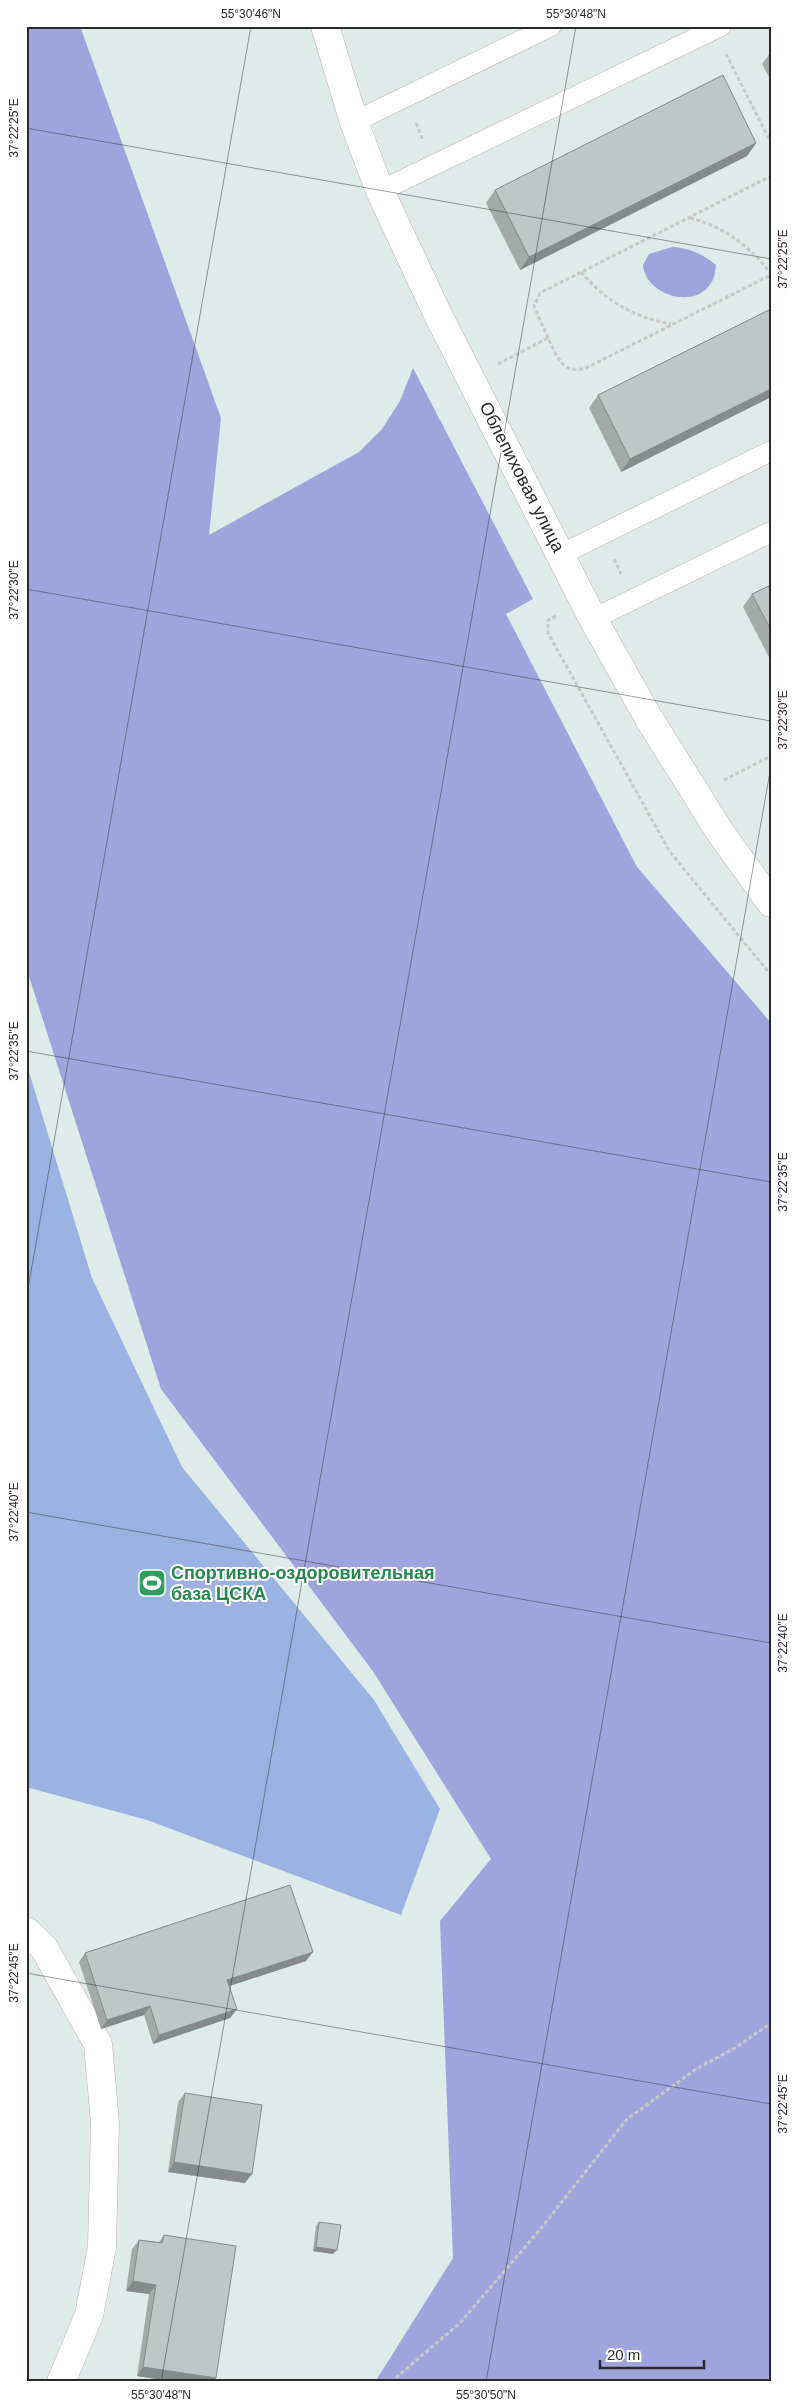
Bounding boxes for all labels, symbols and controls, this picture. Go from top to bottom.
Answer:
text: 55°30'46"N [221,7,281,21]
text: 55°30'48"N [546,7,606,21]
text: 37°22'25"E [7,98,21,158]
text: 37°22'25"E [776,229,790,289]
street label: Облепиховая улица [475,398,569,556]
text: 37°22'30"E [7,560,21,620]
text: 37°22'30"E [776,690,790,750]
text: 37°22'35"E [7,1021,21,1081]
text: 37°22'35"E [776,1152,790,1212]
text: 37°22'40"E [7,1482,21,1542]
place label: Спортивно-оздоровительная база ЦСКА [171,1563,434,1604]
sports icon: Спортивно-оздоровительная база ЦСКА [137,1568,167,1598]
text: 37°22'40"E [776,1613,790,1673]
text: 37°22'45"E [7,1943,21,2003]
text: 37°22'45"E [776,2074,790,2134]
scale bar [600,2338,703,2370]
text: 20 m [607,2346,640,2363]
text: 55°30'48"N [131,2388,191,2402]
text: 55°30'50"N [456,2388,516,2402]

